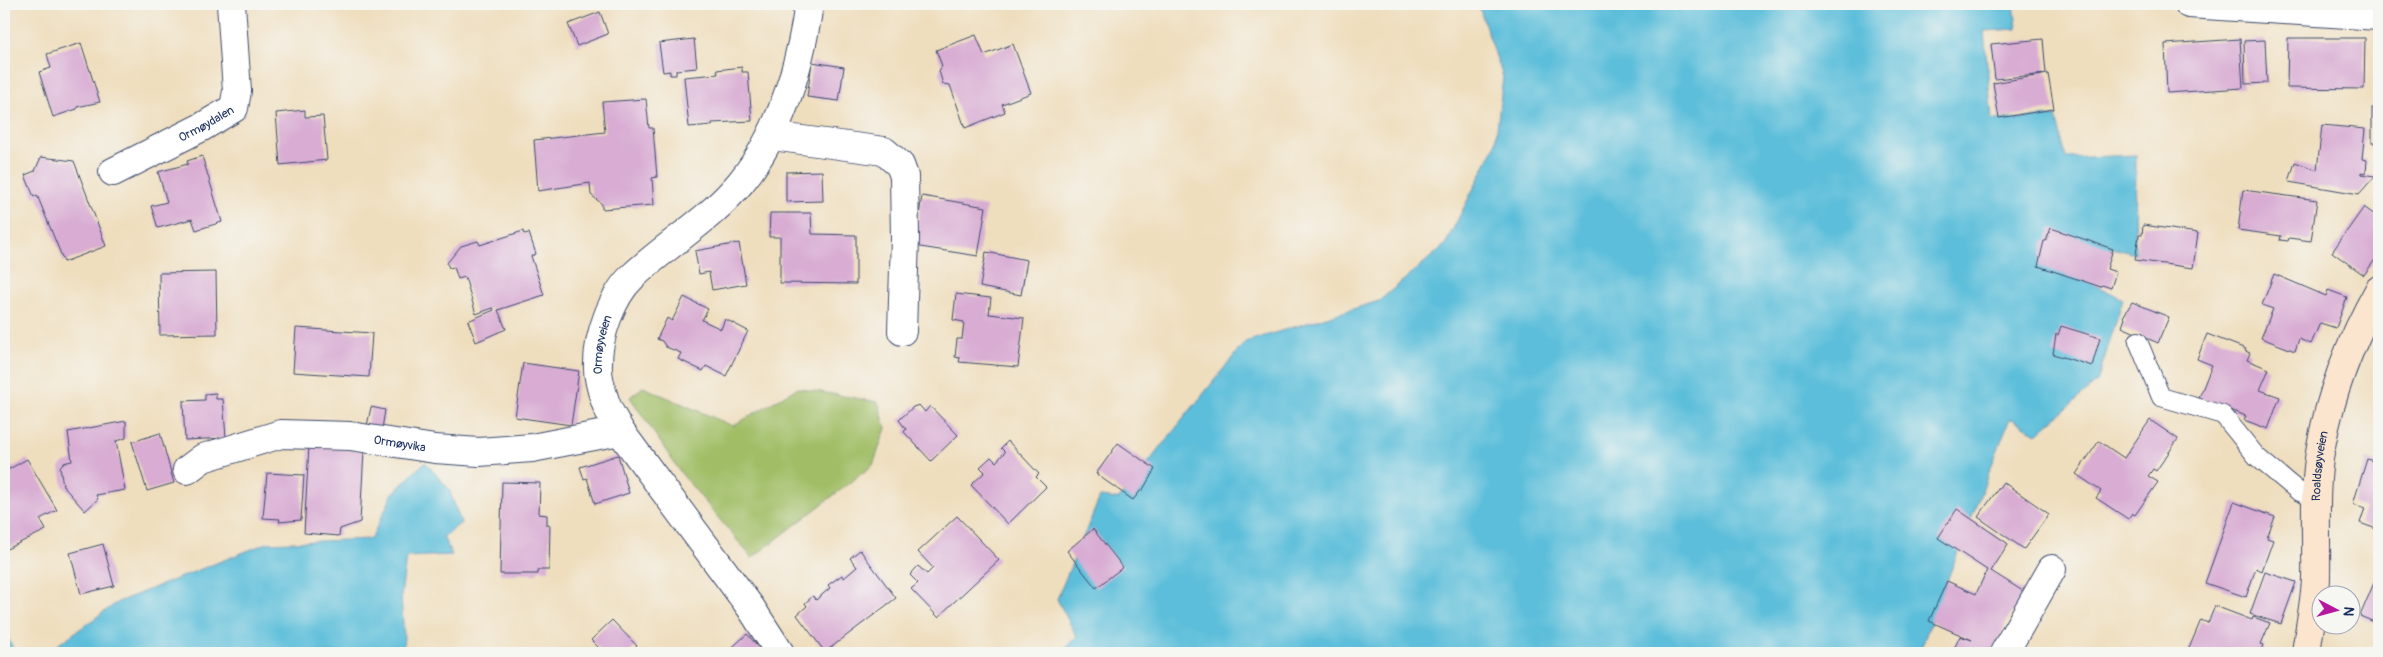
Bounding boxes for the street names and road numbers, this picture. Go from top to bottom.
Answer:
street label: Ormøydalen [176,102,237,145]
street label: Ormøyveien [590,313,615,375]
street label: Roaldsøyveien [2309,429,2331,501]
street label: Ormøyvika [373,432,427,455]

